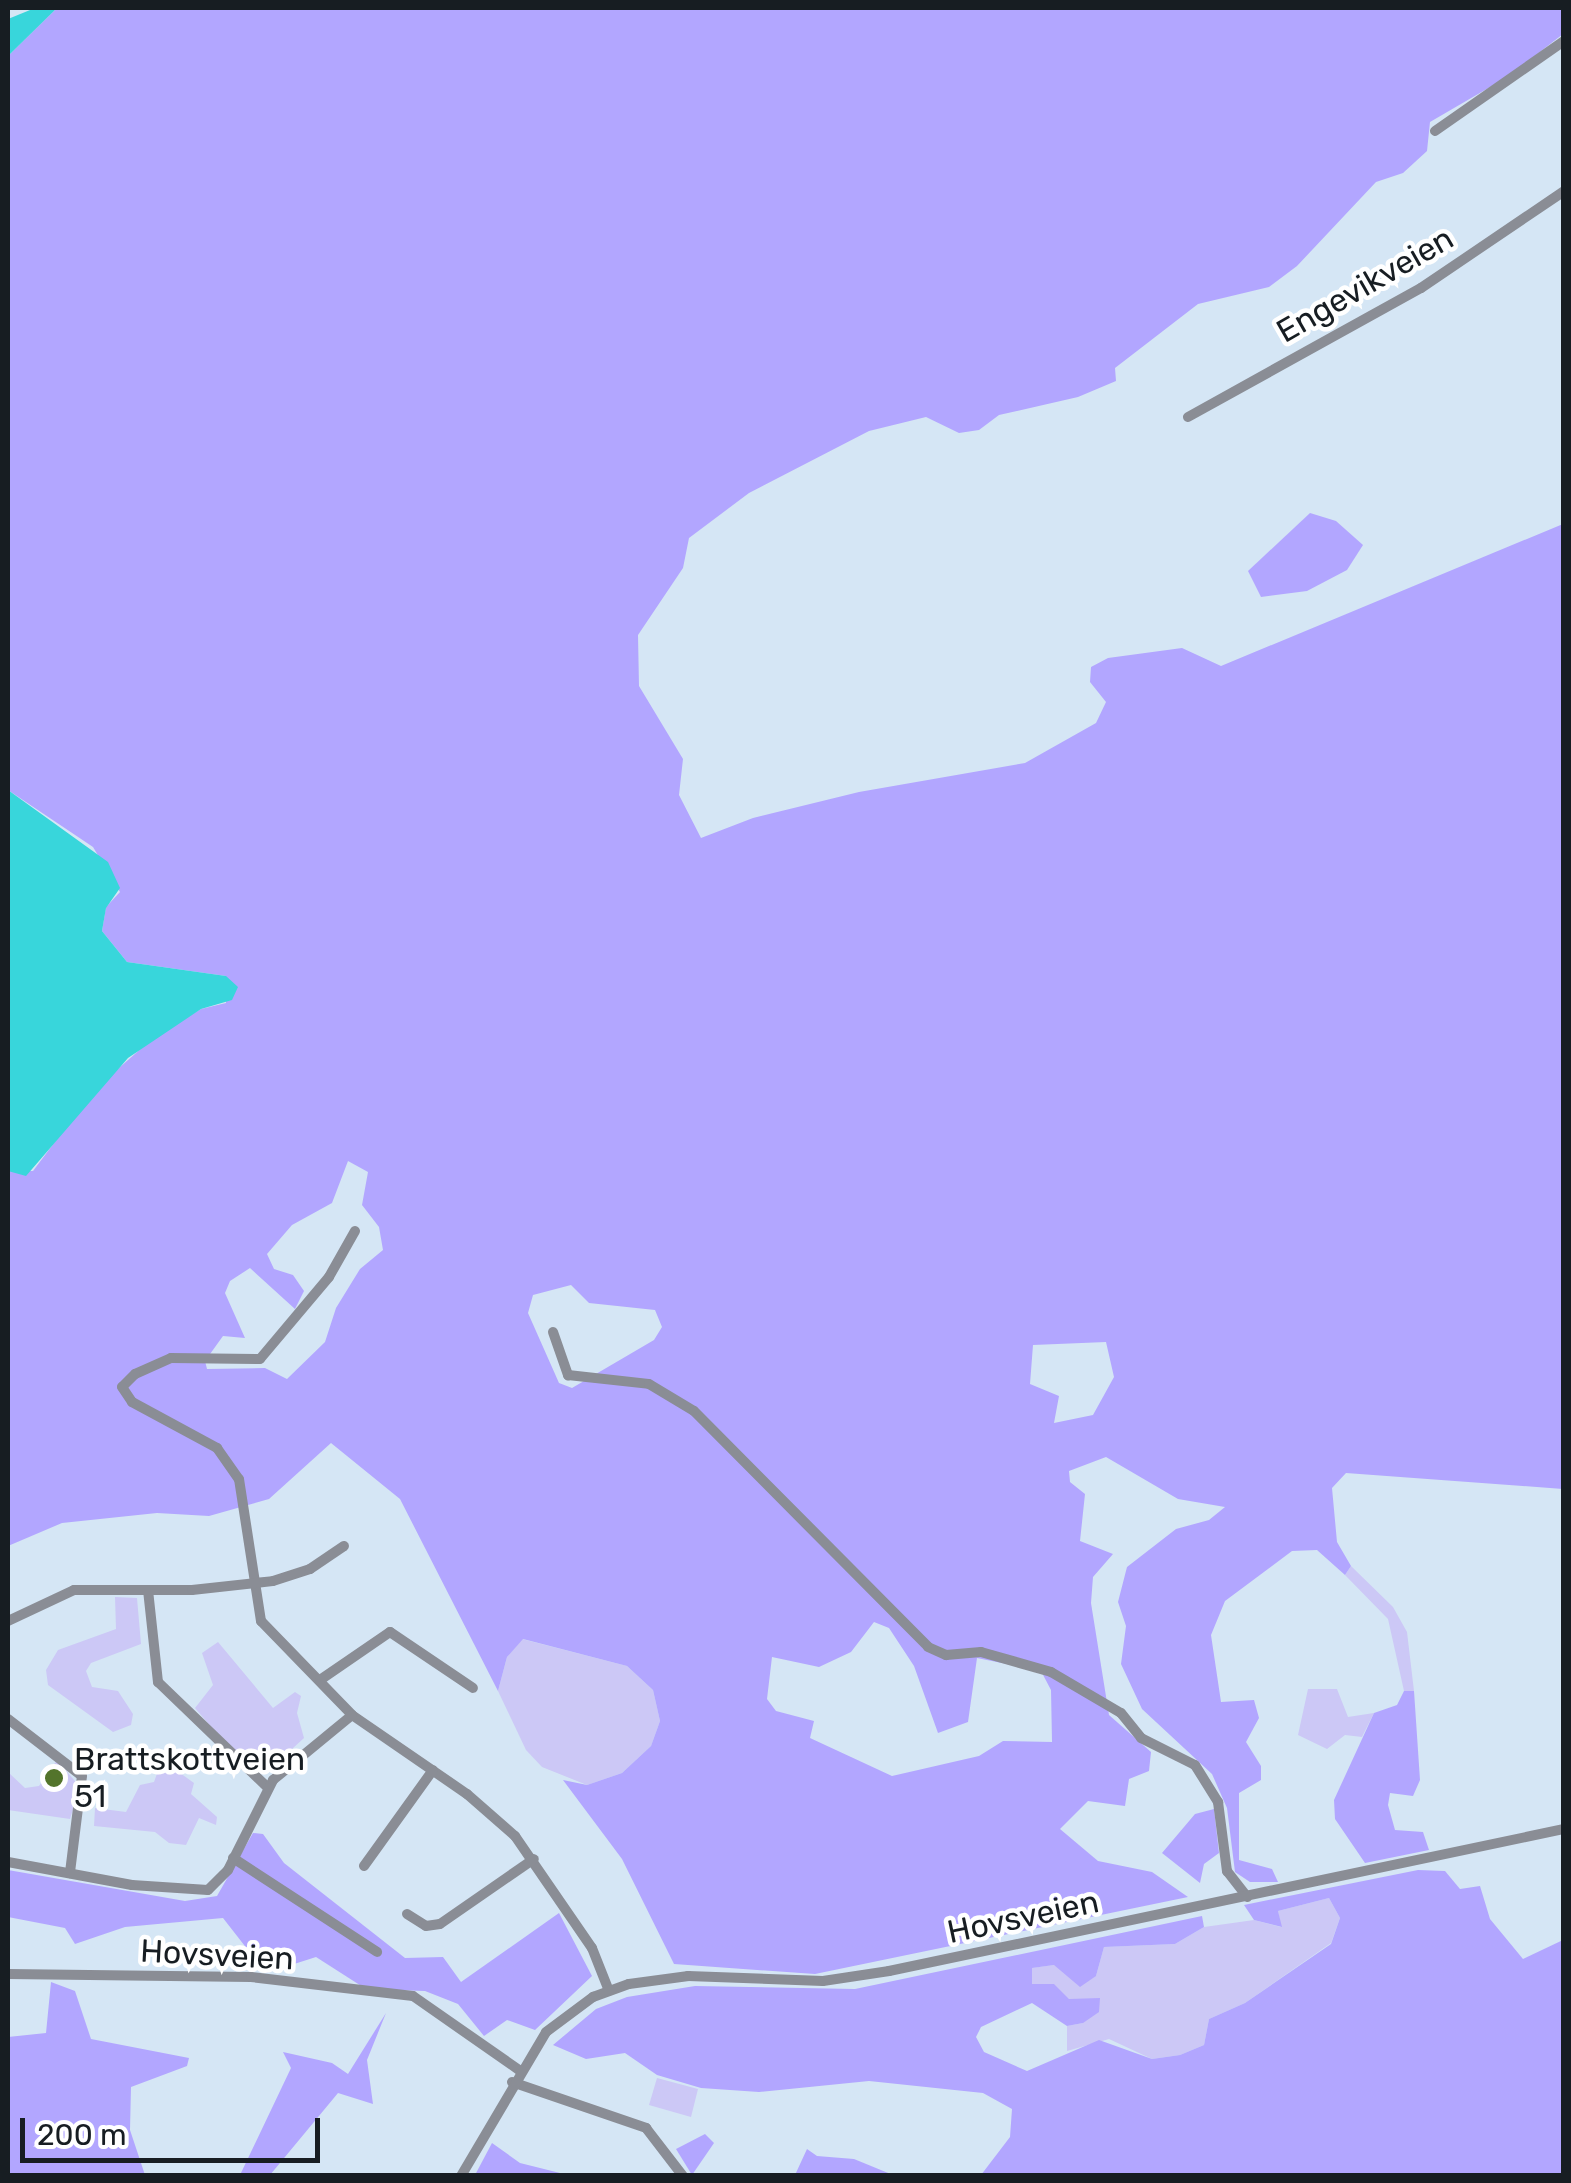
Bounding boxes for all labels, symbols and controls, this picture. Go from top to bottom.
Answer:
street label: Engevikveien [1270,219,1460,351]
place label: Brattskottveien 51 [74,1741,305,1816]
marker: Brattskottveien 51 [43,1767,65,1789]
street label: Hovsveien [944,1882,1102,1952]
street label: Hovsveien [139,1932,295,1978]
scale bar [25,2098,325,2160]
text: 200 m [37,2117,127,2153]

